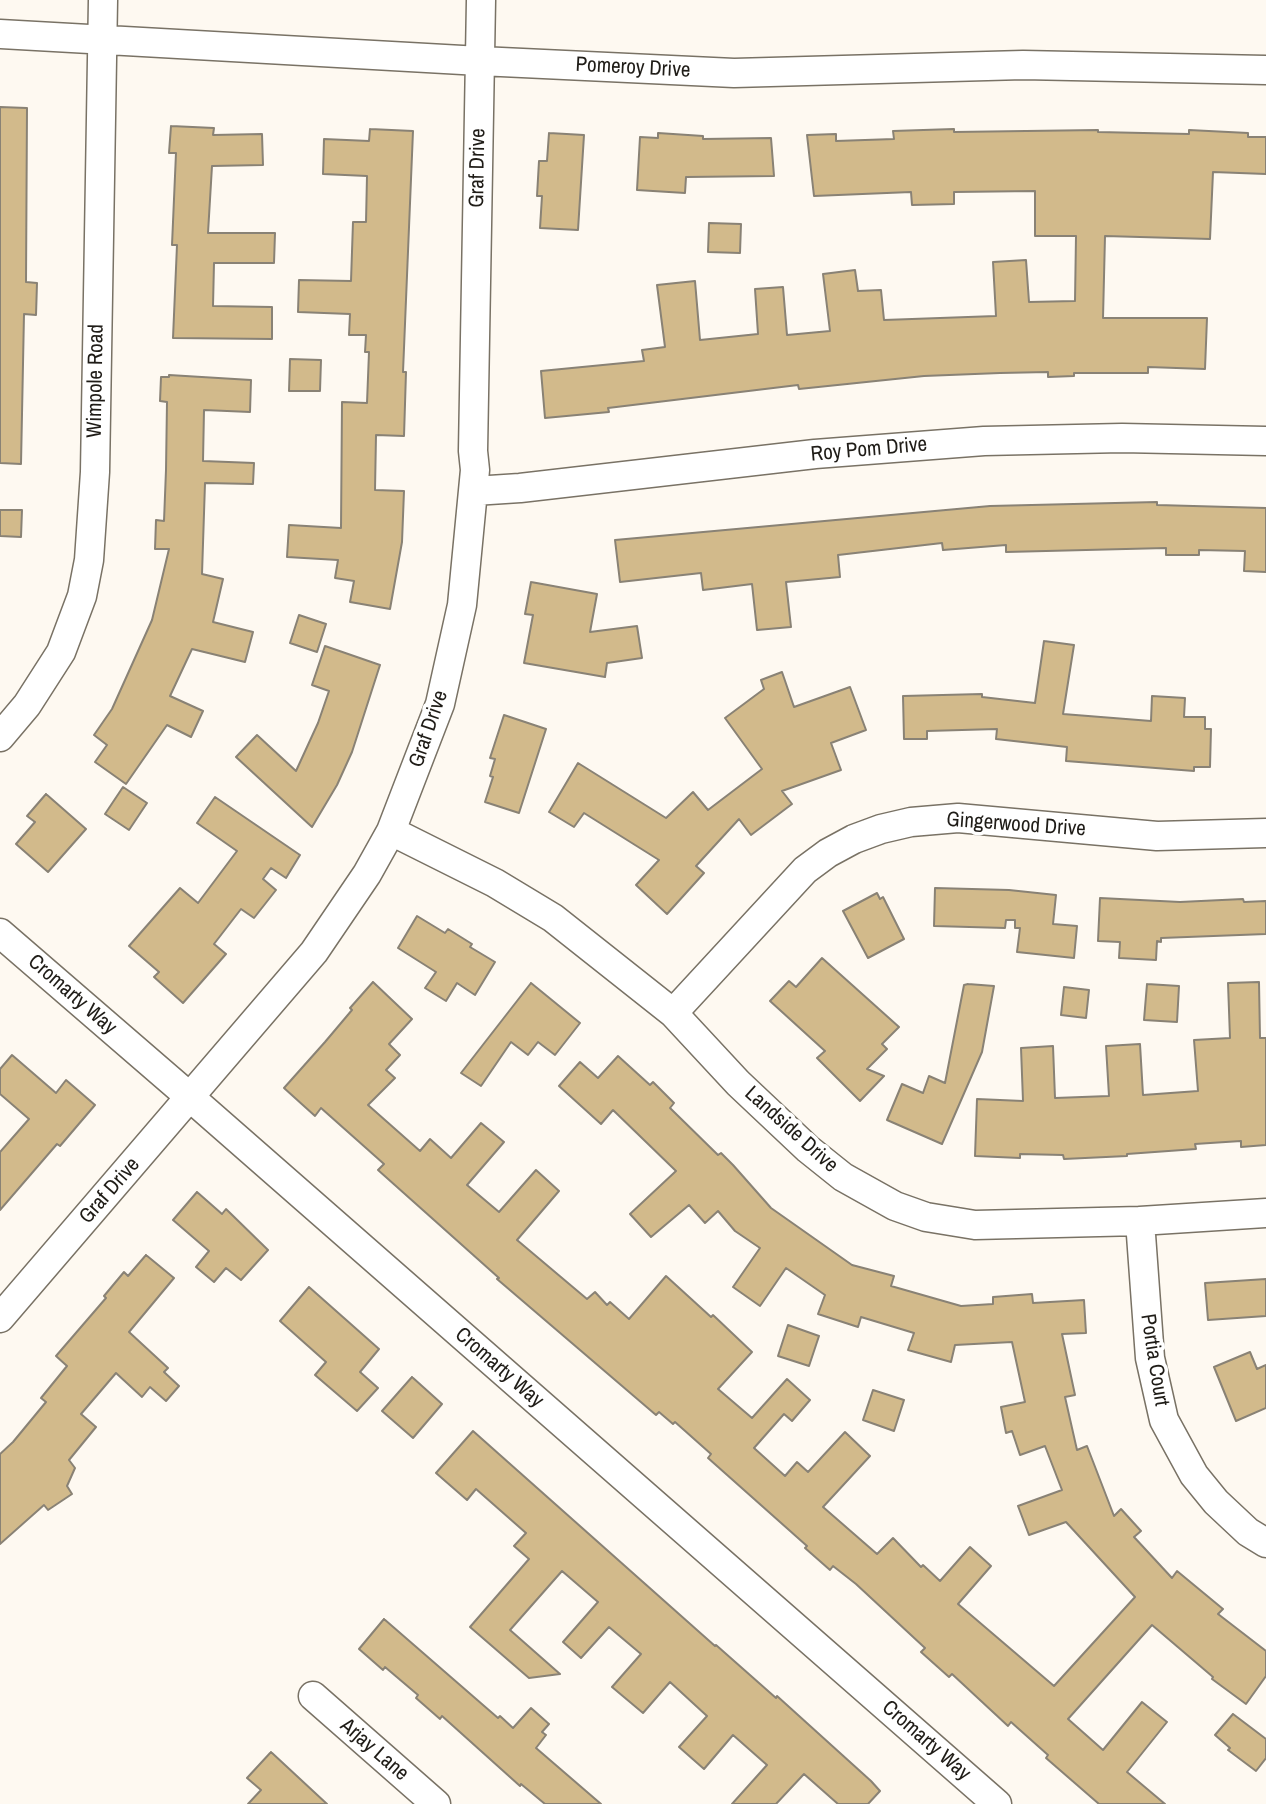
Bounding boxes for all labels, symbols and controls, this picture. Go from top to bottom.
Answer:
street label: Pomeroy Drive [575,52,691,84]
street label: Graf Drive [465,128,491,208]
street label: Wimpole Road [82,324,110,438]
street label: Roy Pom Drive [810,432,928,468]
street label: Graf Drive [404,687,454,771]
street label: Gingerwood Drive [945,808,1087,842]
street label: Cromarty Way [22,950,122,1040]
street label: Landside Drive [739,1082,843,1178]
street label: Graf Drive [74,1153,146,1229]
street label: Portia Court [1134,1312,1174,1408]
street label: Cromarty Way [449,1323,549,1413]
street label: Cromarty Way [876,1696,976,1786]
street label: Arjay Lane [335,1713,413,1787]

